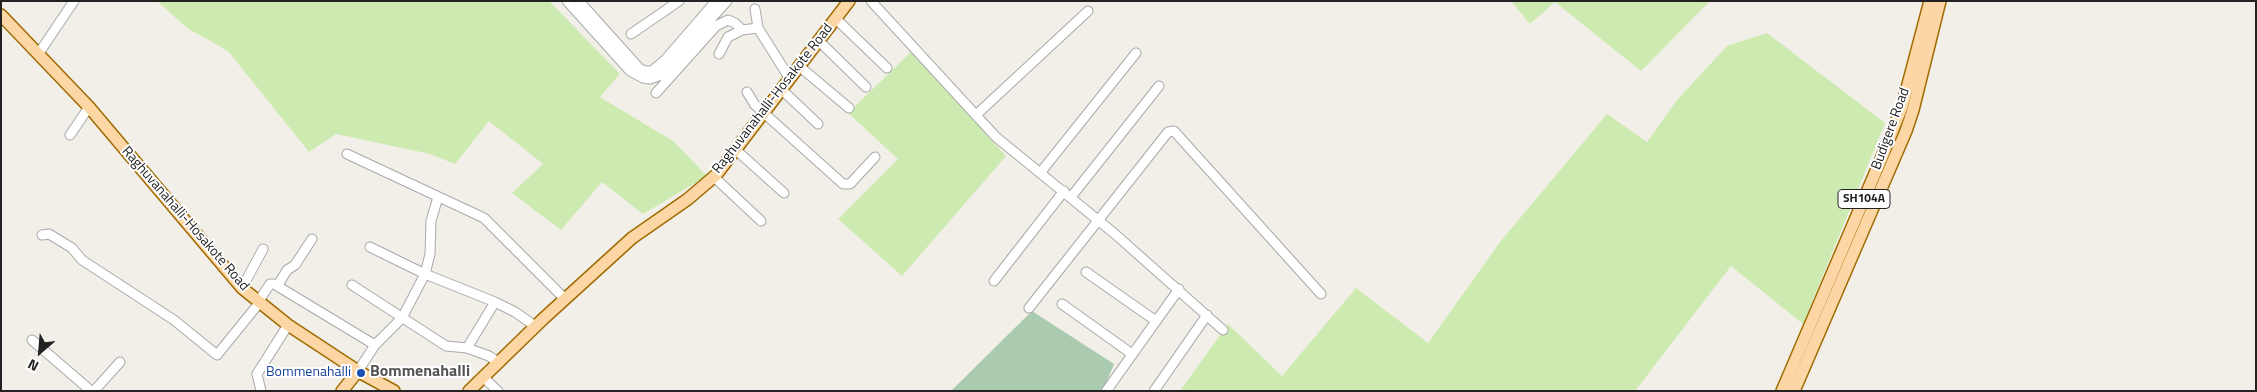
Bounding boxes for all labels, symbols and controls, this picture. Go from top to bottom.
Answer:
street label: Raghuvanahalli-Hosakote Road [709,21,837,177]
street label: Budigere Road [1868,86,1914,172]
street label: Raghuvanahalli-Hosakote Road [118,143,252,295]
road number: SH104A [1838,190,1890,208]
north arrow [15,327,65,377]
text: N [24,354,42,377]
district label: Bommenahalli [370,362,470,382]
place label: Bommenahalli [266,365,351,381]
marker: Bommenahalli [355,367,367,379]

